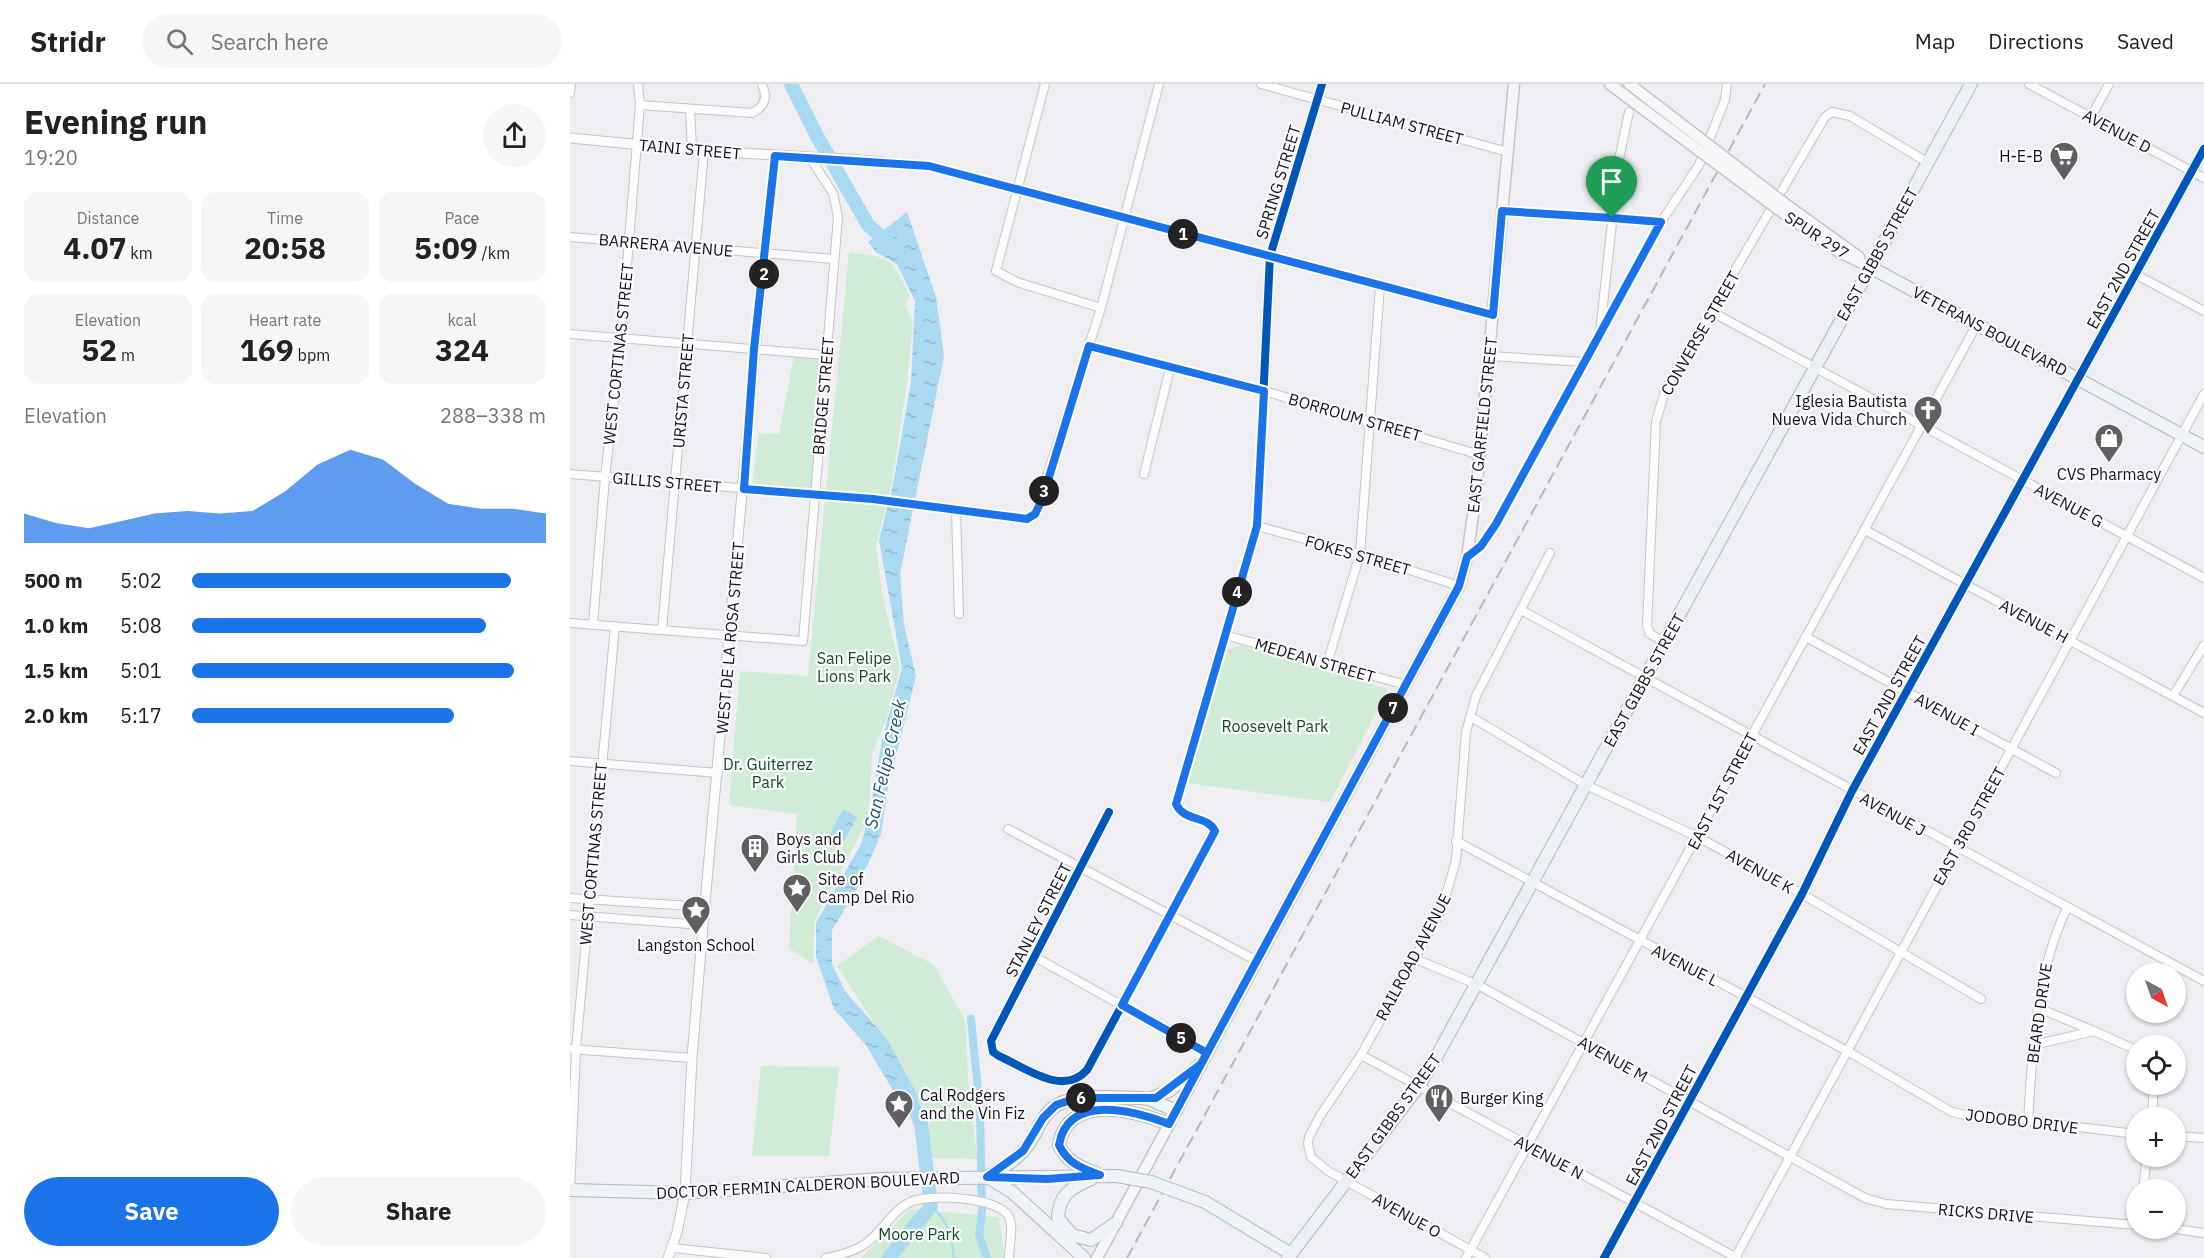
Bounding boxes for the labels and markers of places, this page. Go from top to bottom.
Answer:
supermarket icon: H-E-B [2048,140,2080,182]
place label: H-E-B [1999,146,2043,166]
pin [1586,156,1637,218]
pin: 1 [1168,219,1198,249]
pin: 2 [749,259,779,289]
place label: Iglesia Bautista Nueva Vida Church [1772,391,1907,429]
church icon: Iglesia Bautista Nueva Vida Church [1912,394,1944,436]
shop icon: CVS Pharmacy [2093,422,2125,464]
place label: CVS Pharmacy [2057,464,2161,484]
pin: 3 [1029,476,1059,506]
pin: 4 [1222,577,1252,607]
pin: 7 [1378,693,1408,723]
place label: Boys and Girls Club [776,829,846,867]
building icon: Boys and Girls Club [739,832,771,874]
place label: Site of Camp Del Rio [818,869,914,907]
place icon: Site of Camp Del Rio [781,872,813,914]
place icon: Langston School [680,894,712,936]
place label: Langston School [637,935,755,955]
pin: 5 [1166,1023,1196,1053]
restaurant icon: Burger King [1423,1082,1455,1124]
pin: 6 [1066,1083,1096,1113]
place label: Cal Rodgers and the Vin Fiz [920,1085,1025,1123]
place icon: Cal Rodgers and the Vin Fiz [883,1088,915,1130]
place label: Burger King [1460,1088,1544,1108]

